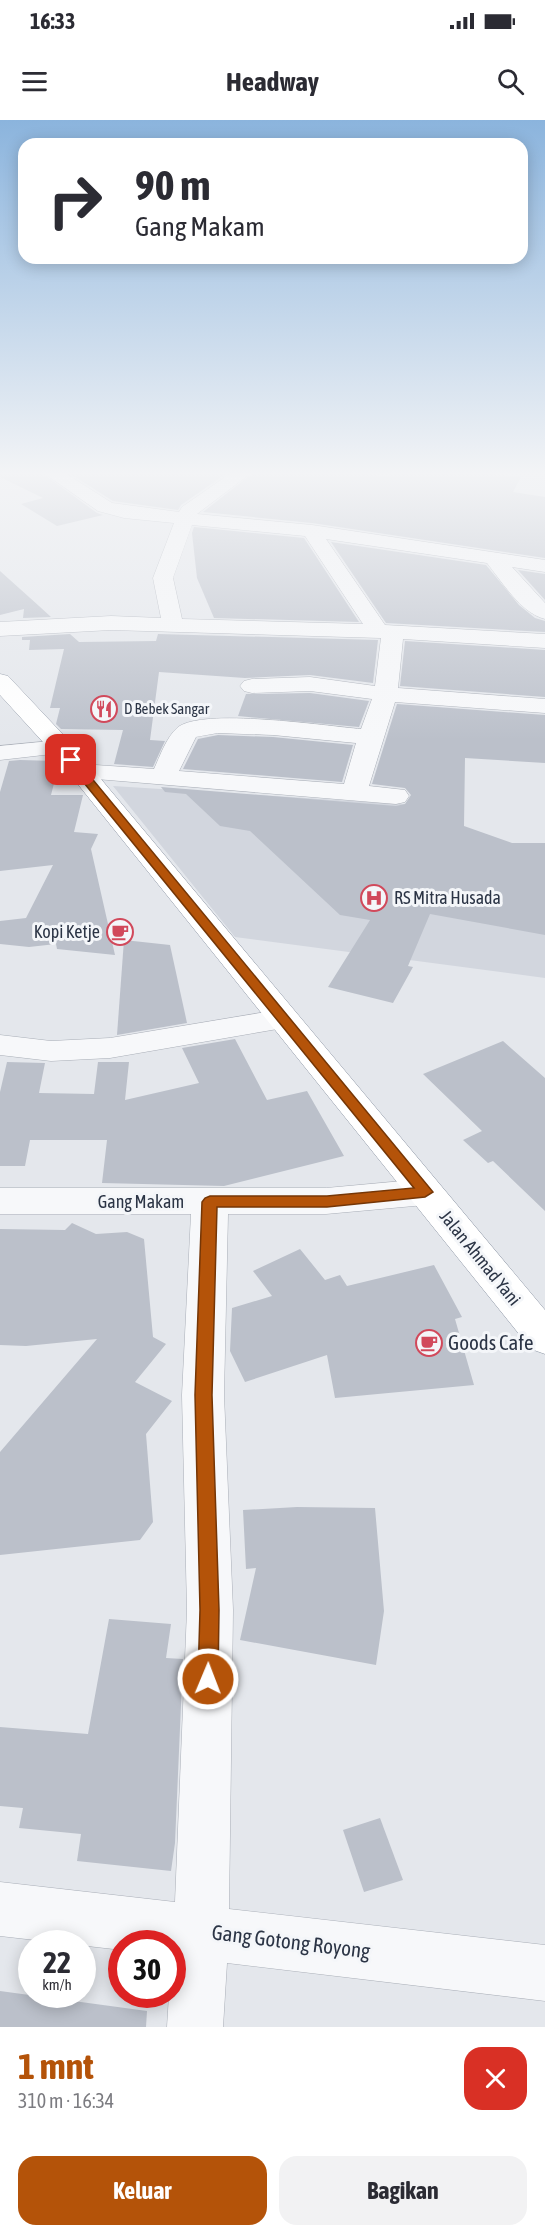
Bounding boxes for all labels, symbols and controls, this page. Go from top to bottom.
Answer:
text: 16:33 [30,8,75,34]
icon: menu [18,65,51,98]
icon: search [494,65,527,98]
text: Headway [226,66,319,97]
text: 90 m [135,161,210,209]
icon: right [36,162,114,240]
text: Gang Makam [135,211,265,242]
restaurant icon: D Bebek Sangar [89,694,119,724]
place label: D Bebek Sangar [124,700,210,717]
pin [45,734,96,785]
icon: arrive [54,743,87,776]
hospital icon: RS Mitra Husada [359,883,389,913]
place label: RS Mitra Husada [394,887,501,908]
cafe icon: Kopi Ketje [105,917,135,947]
place label: Kopi Ketje [34,921,100,942]
street label: Gang Makam [98,1191,184,1212]
street label: Jalan Ahmad Yani [436,1206,525,1310]
cafe icon: Goods Cafe [414,1328,444,1358]
place label: Goods Cafe [448,1330,534,1354]
position arrow [176,1647,240,1711]
street label: Gang Gotong Royong [211,1919,372,1963]
speed limit sign: 30 [108,1930,186,2008]
text: 22 [43,1945,71,1979]
text: km/h [42,1976,72,1993]
text: 1 mnt [18,2045,94,2087]
button: close [464,2047,527,2110]
text: 310 m · 16:34 [18,2089,114,2112]
button: Keluar [18,2156,267,2225]
button: Bagikan [279,2156,527,2225]

